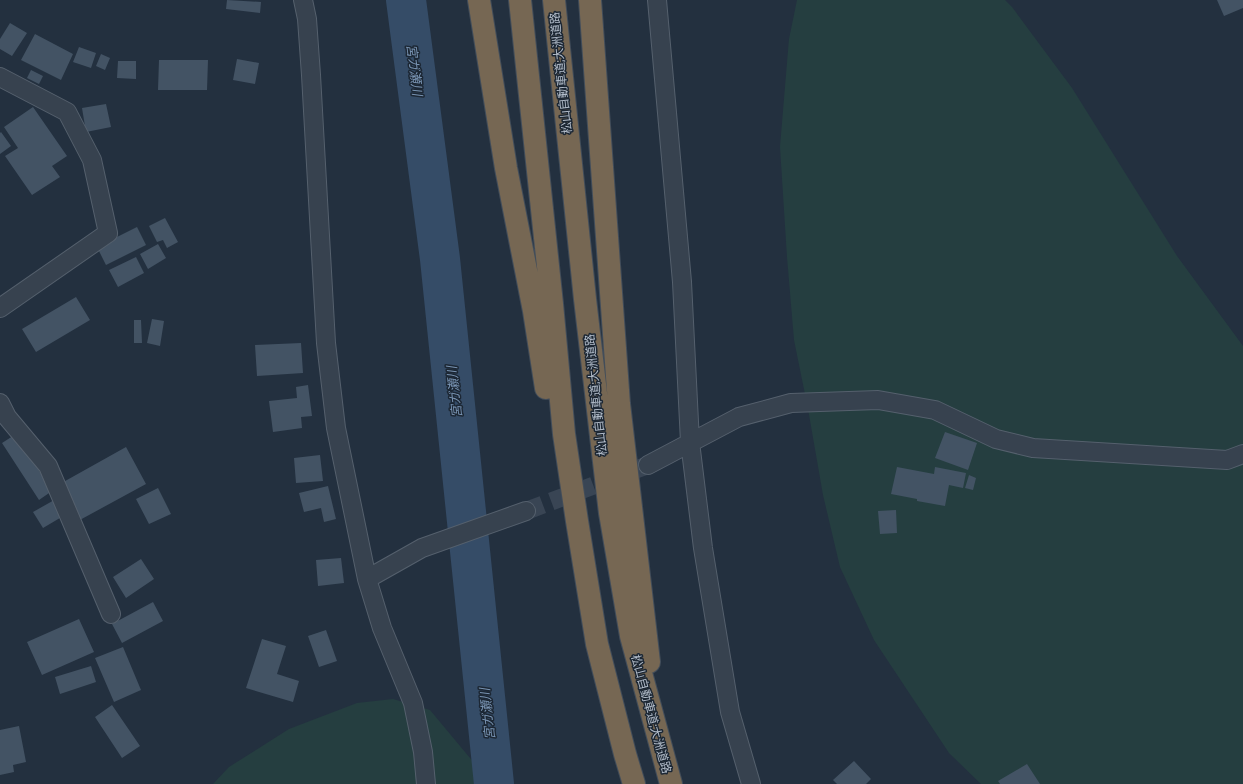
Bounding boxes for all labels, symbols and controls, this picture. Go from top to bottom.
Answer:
street label: 松山自動車道;大洲道路 [548,11,574,135]
water label: 宮ガ瀬川 [404,43,425,99]
street label: 松山自動車道;大洲道路 [583,333,609,457]
water label: 宮ガ瀬川 [444,363,465,419]
street label: 松山自動車道;大洲道路 [628,653,674,775]
water label: 宮ガ瀬川 [477,685,498,741]

